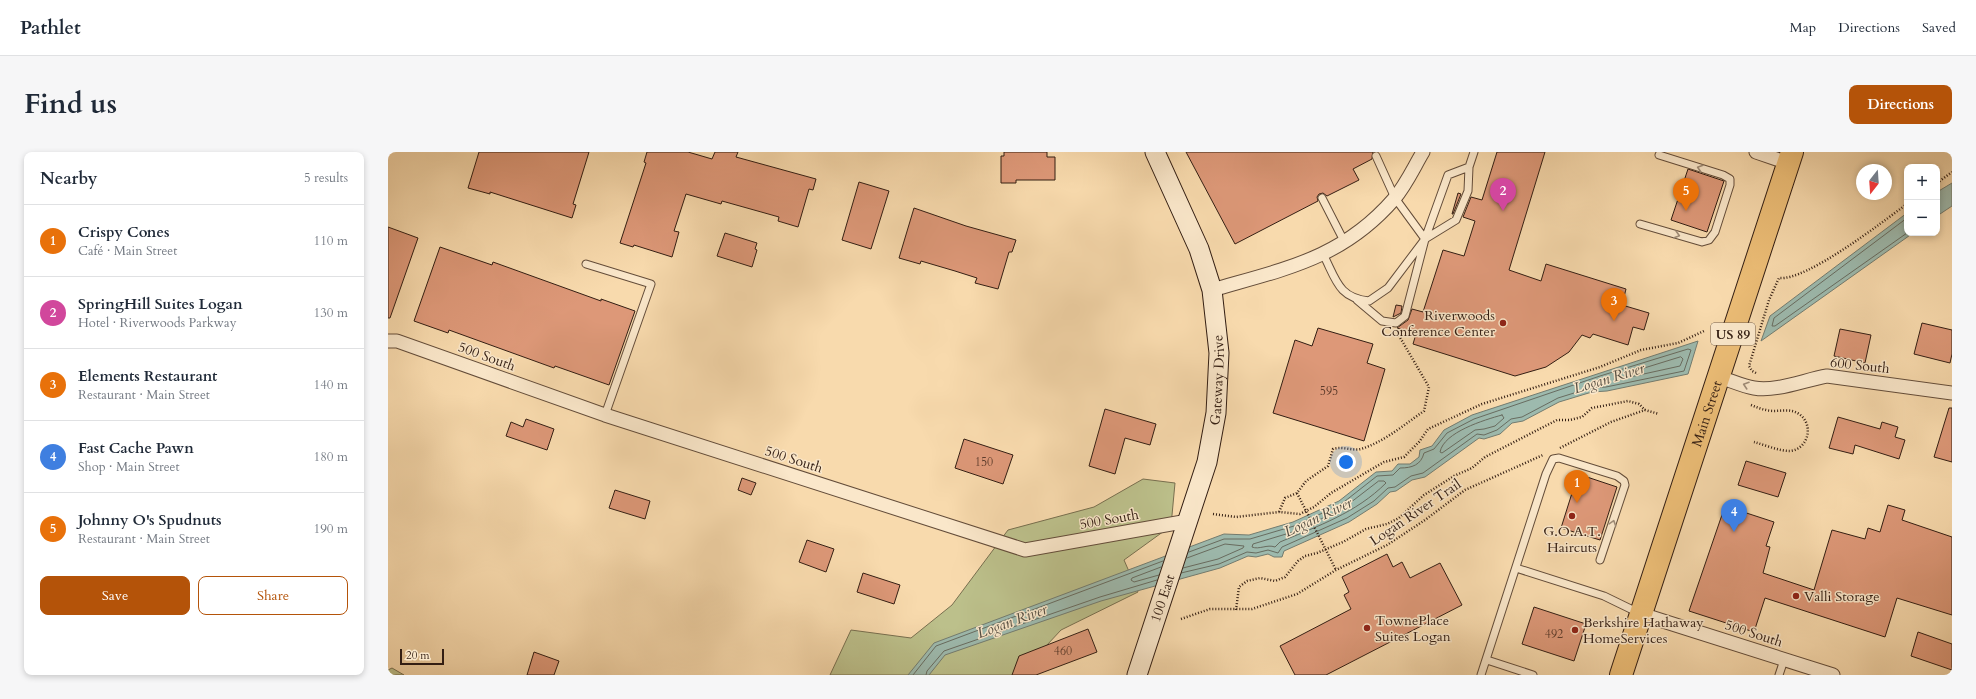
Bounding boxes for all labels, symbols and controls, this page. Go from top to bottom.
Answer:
text: Pathlet [20,15,81,41]
text: Map [1790,18,1816,37]
text: Directions [1838,18,1900,37]
text: Saved [1922,18,1956,37]
text: Find us [24,85,117,123]
button: Directions [1849,85,1952,124]
one-way arrow [1697,164,1704,173]
north arrow [1856,164,1892,200]
map controls [1904,164,1940,236]
button: + [1904,164,1940,200]
text: Nearby [40,167,97,190]
text: 5 results [304,169,348,187]
pin: 2 [1490,178,1516,211]
pin: 5 [1673,178,1699,211]
button: − [1904,200,1940,236]
text: Crispy Cones [78,222,169,242]
one-way arrow [1674,230,1681,239]
text: 1 [50,232,56,250]
text: 110 m [314,232,348,250]
text: Café · Main Street [78,242,177,260]
pin: 3 [1601,288,1627,321]
text: SpringHill Suites Logan [78,294,243,314]
text: 2 [50,304,56,322]
text: 130 m [314,304,348,322]
place label: Riverwoods Conference Center [1381,306,1496,341]
text: Hotel · Riverwoods Parkway [78,314,237,332]
marker: Riverwoods Conference Center [1498,318,1508,328]
road number: US 89 [1711,323,1755,345]
street label: Gateway Drive [1205,334,1229,427]
street label: 500 South [456,337,518,376]
street label: 600 South [1829,353,1891,378]
water label: Logan River [1571,357,1648,398]
text: Elements Restaurant [78,366,217,386]
text: 3 [50,376,56,394]
text: 140 m [314,376,348,394]
street label: Main Street [1687,378,1727,449]
one-way arrow [1742,382,1749,390]
house number: 595 [1320,383,1338,399]
text: Restaurant · Main Street [78,386,210,404]
text: Fast Cache Pawn [78,438,194,458]
street label: 500 South [763,441,825,478]
text: 4 [50,448,56,466]
text: 180 m [314,448,348,466]
your location [1336,452,1356,472]
house number: 150 [975,454,993,470]
text: Shop · Main Street [78,458,180,476]
pin: 1 [1564,470,1590,503]
street label: Logan River Trail [1366,475,1465,550]
water label: Logan River [1281,492,1356,542]
pin: 4 [1721,499,1747,532]
street label: 500 South [1078,505,1140,534]
text: Johnny O's Spudnuts [78,510,222,530]
marker: G.O.A.T. Haircuts [1567,511,1577,521]
text: 5 [50,520,56,538]
text: 190 m [314,520,348,538]
one-way arrow [1608,520,1616,527]
place label: G.O.A.T. Haircuts [1543,522,1601,557]
text: Restaurant · Main Street [78,530,210,548]
street label: 100 East [1146,571,1180,624]
button: Save [40,576,190,615]
button: Share [198,576,348,615]
place label: Valli Storage [1804,587,1880,606]
marker: Valli Storage [1791,591,1801,601]
water label: Logan River [974,599,1051,643]
place label: TownePlace Suites Logan [1375,611,1451,646]
place label: Berkshire Hathaway HomeServices [1583,613,1704,648]
street label: 500 South [1723,615,1785,652]
marker: TownePlace Suites Logan [1362,623,1372,633]
marker: Berkshire Hathaway HomeServices [1570,625,1580,635]
house number: 492 [1545,626,1563,642]
house number: 460 [1054,643,1072,659]
scale bar [400,647,444,666]
text: 20 m [406,648,430,663]

